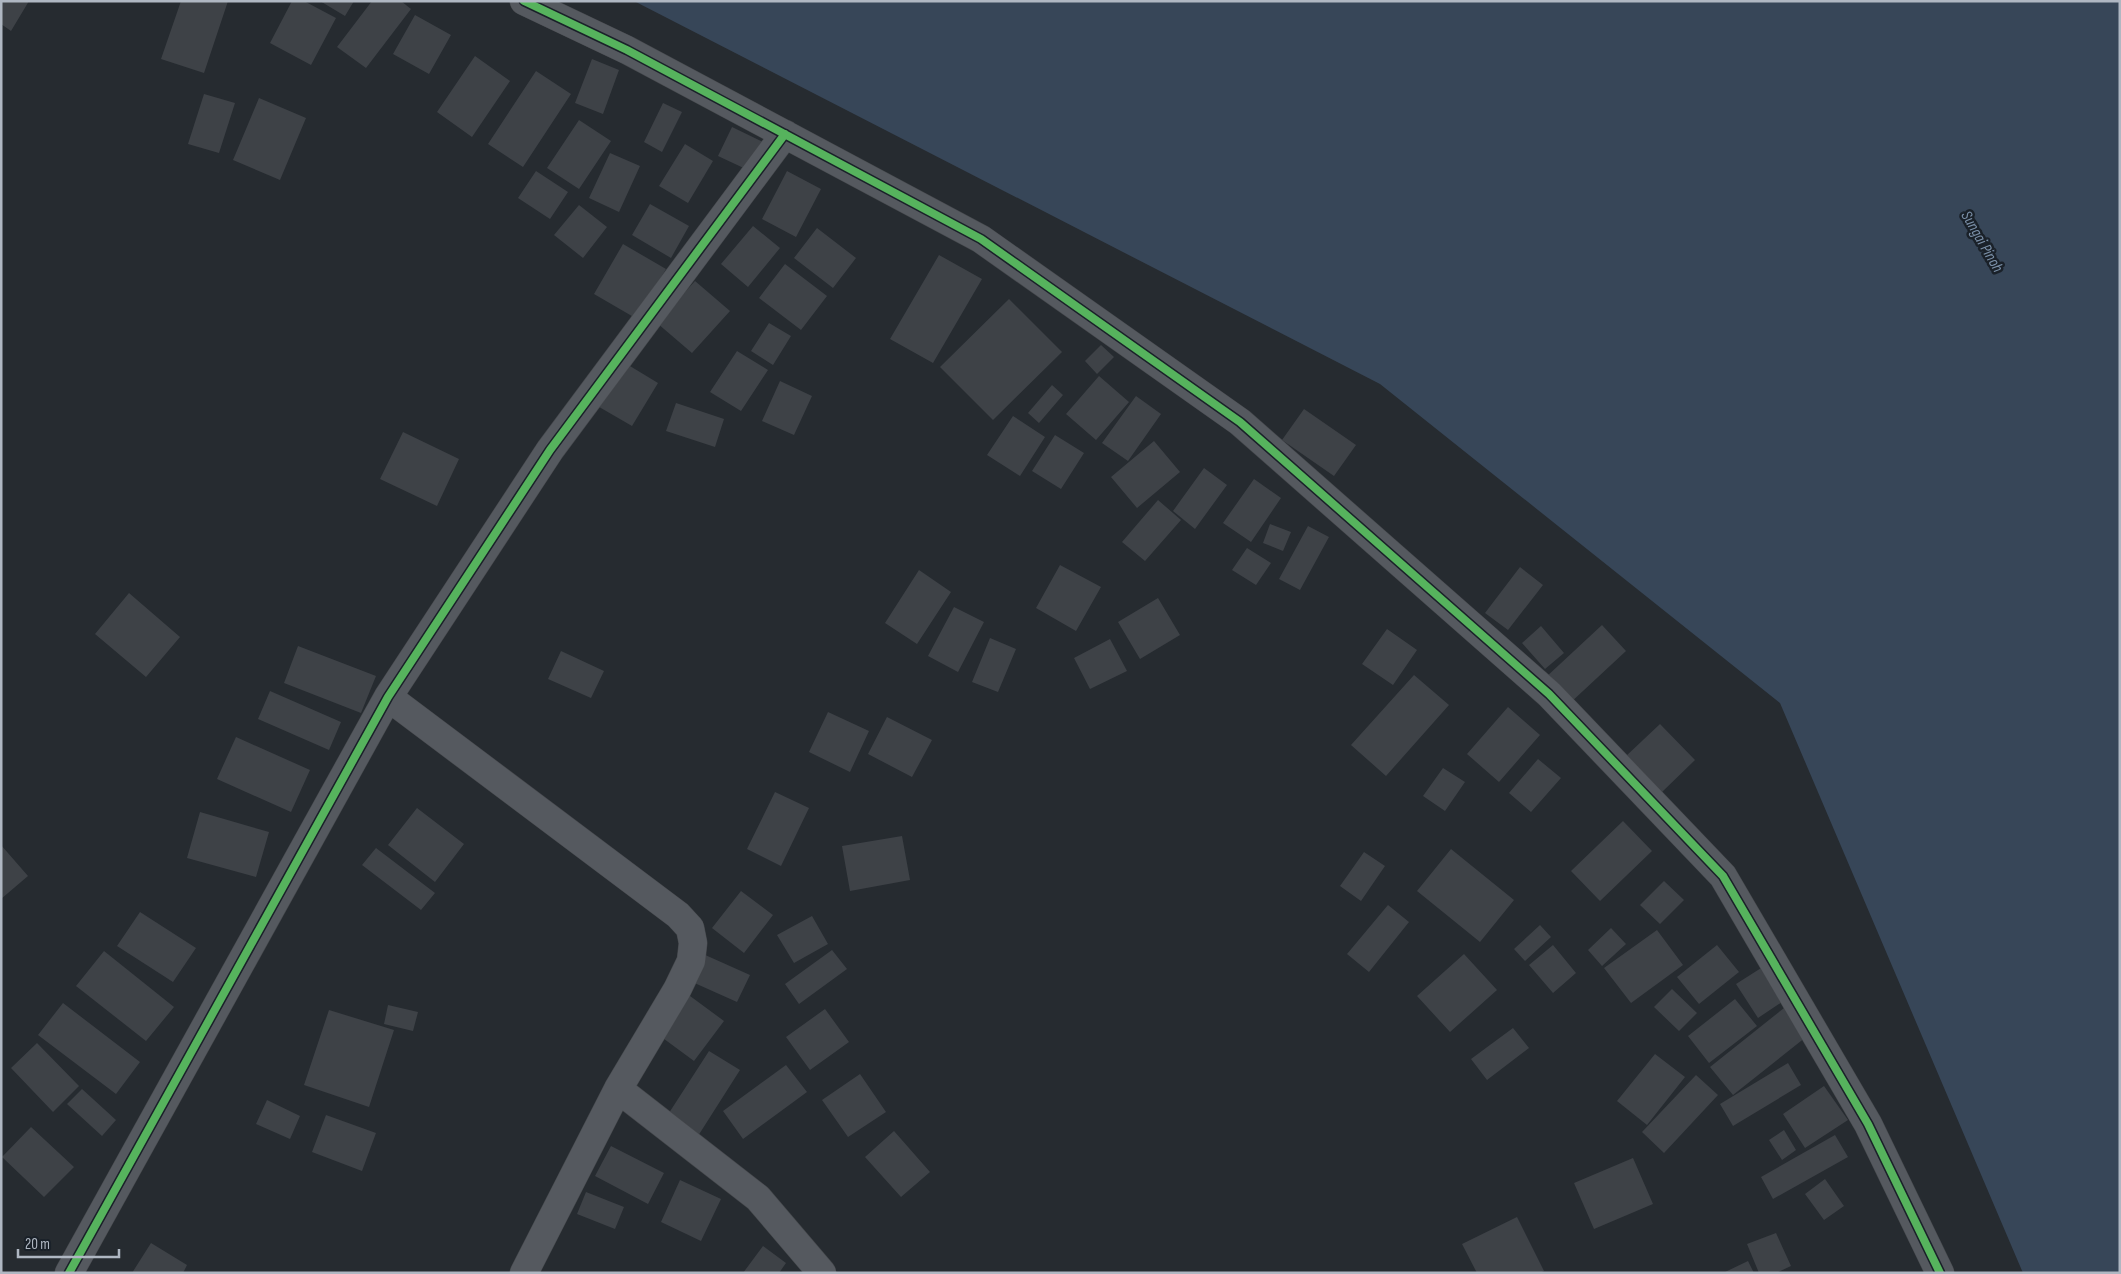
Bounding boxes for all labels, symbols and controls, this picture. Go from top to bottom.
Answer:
water label: Sungai Pinoh [1957,208,2007,276]
scale bar [18,1226,119,1258]
text: 20 m [25,1235,50,1254]

